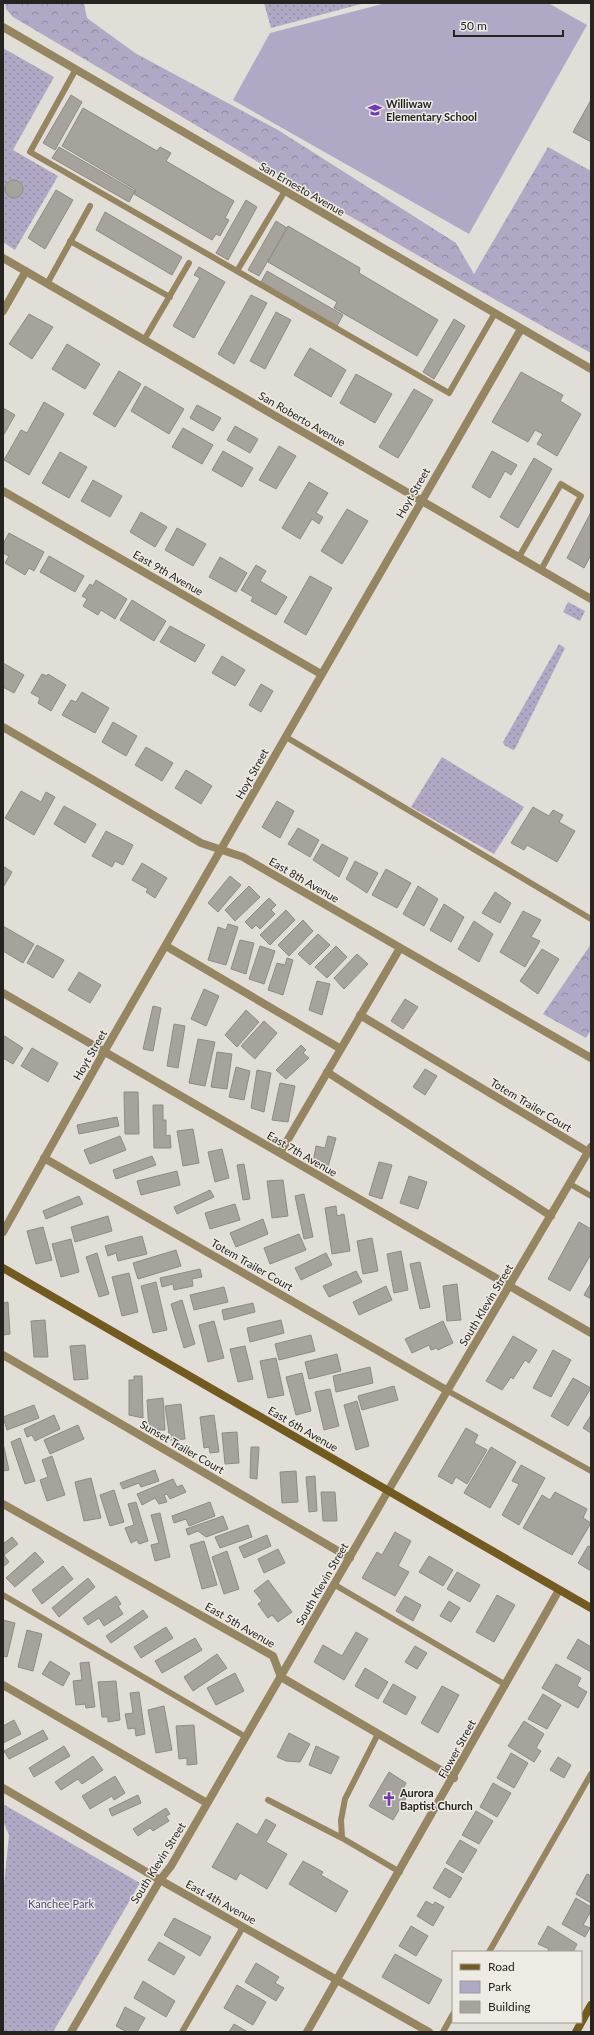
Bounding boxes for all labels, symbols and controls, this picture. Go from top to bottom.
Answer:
scale bar [454,12,563,38]
text: 50 m [460,18,487,33]
place label: Williwaw Elementary School [386,97,477,123]
school or university icon: Williwaw Elementary School [367,102,383,118]
street label: San Ernesto Avenue [257,159,347,218]
street label: San Roberto Avenue [257,388,348,449]
street label: Hoyt Street [393,465,432,520]
street label: East 9th Avenue [131,547,206,598]
street label: Hoyt Street [232,746,271,801]
street label: East 8th Avenue [267,854,342,905]
street label: Hoyt Street [70,1027,109,1082]
street label: Totem Trailer Court [488,1075,574,1134]
street label: East 7th Avenue [265,1128,340,1179]
street label: Totem Trailer Court [209,1236,296,1293]
street label: South Klevin Street [456,1261,515,1348]
street label: East 6th Avenue [266,1403,341,1454]
street label: Sunset Trailer Court [138,1417,227,1476]
street label: South Klevin Street [293,1540,350,1627]
street label: East 5th Avenue [203,1599,278,1650]
street label: Flower Street [435,1717,478,1780]
place label: Aurora Baptist Church [399,1786,473,1812]
church icon: Aurora Baptist Church [381,1791,397,1807]
street label: South Klevin Street [127,1820,188,1906]
street label: East 4th Avenue [184,1877,259,1926]
park label: Kanchee Park [28,1897,94,1910]
legend [452,1951,582,2023]
text: Road [488,1959,515,1974]
text: Park [488,1979,512,1994]
text: Building [488,1999,531,2014]

